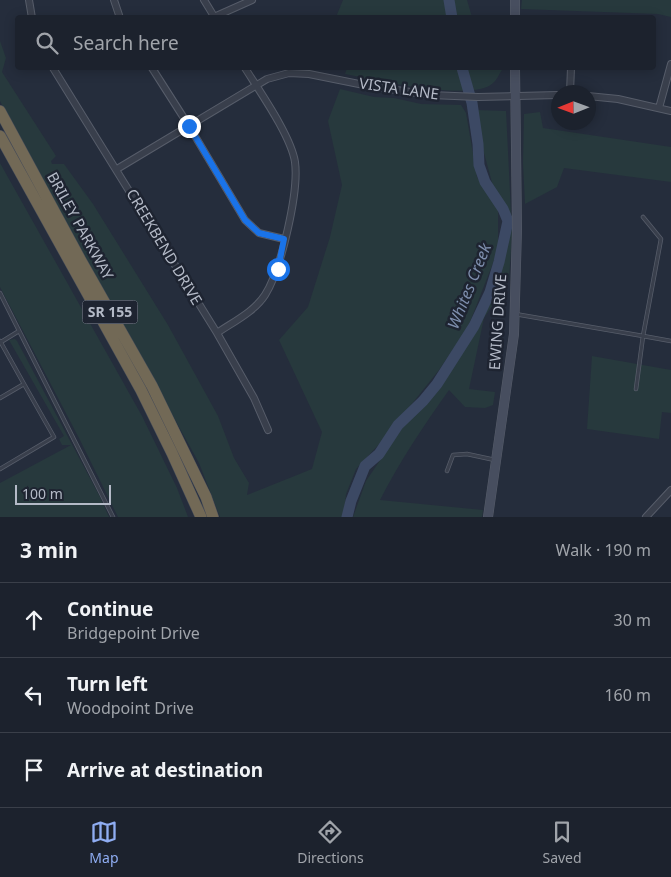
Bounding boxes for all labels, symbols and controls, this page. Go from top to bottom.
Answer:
search box [15,15,656,70]
icon: search [33,29,61,57]
text: Search here [73,30,179,56]
street label: VISTA LANE [358,73,440,103]
north arrow [551,85,596,130]
route end [178,115,201,138]
street label: BRILEY PARKWAY [43,168,119,283]
street label: CREEKBEND DRIVE [122,185,207,308]
water label: Whites Creek [442,239,497,332]
route start [267,258,290,281]
street label: EWING DRIVE [484,273,510,371]
road number: SR 155 [82,300,138,324]
scale bar [15,482,111,505]
text: 100 m [22,484,63,503]
text: 3 min [20,536,78,564]
text: Walk · 190 m [556,539,651,561]
text: Continue [67,596,153,622]
icon: ahead [20,606,48,634]
text: 30 m [614,609,651,631]
text: Bridgepoint Drive [67,622,200,644]
text: Turn left [67,671,148,697]
icon: left [20,681,48,709]
text: 160 m [604,684,651,706]
text: Woodpoint Drive [67,697,194,719]
icon: arrive [20,756,48,784]
text: Arrive at destination [67,757,263,783]
tab: Map [89,818,119,867]
tab: Directions [297,818,364,867]
tab: Saved [542,818,582,867]

